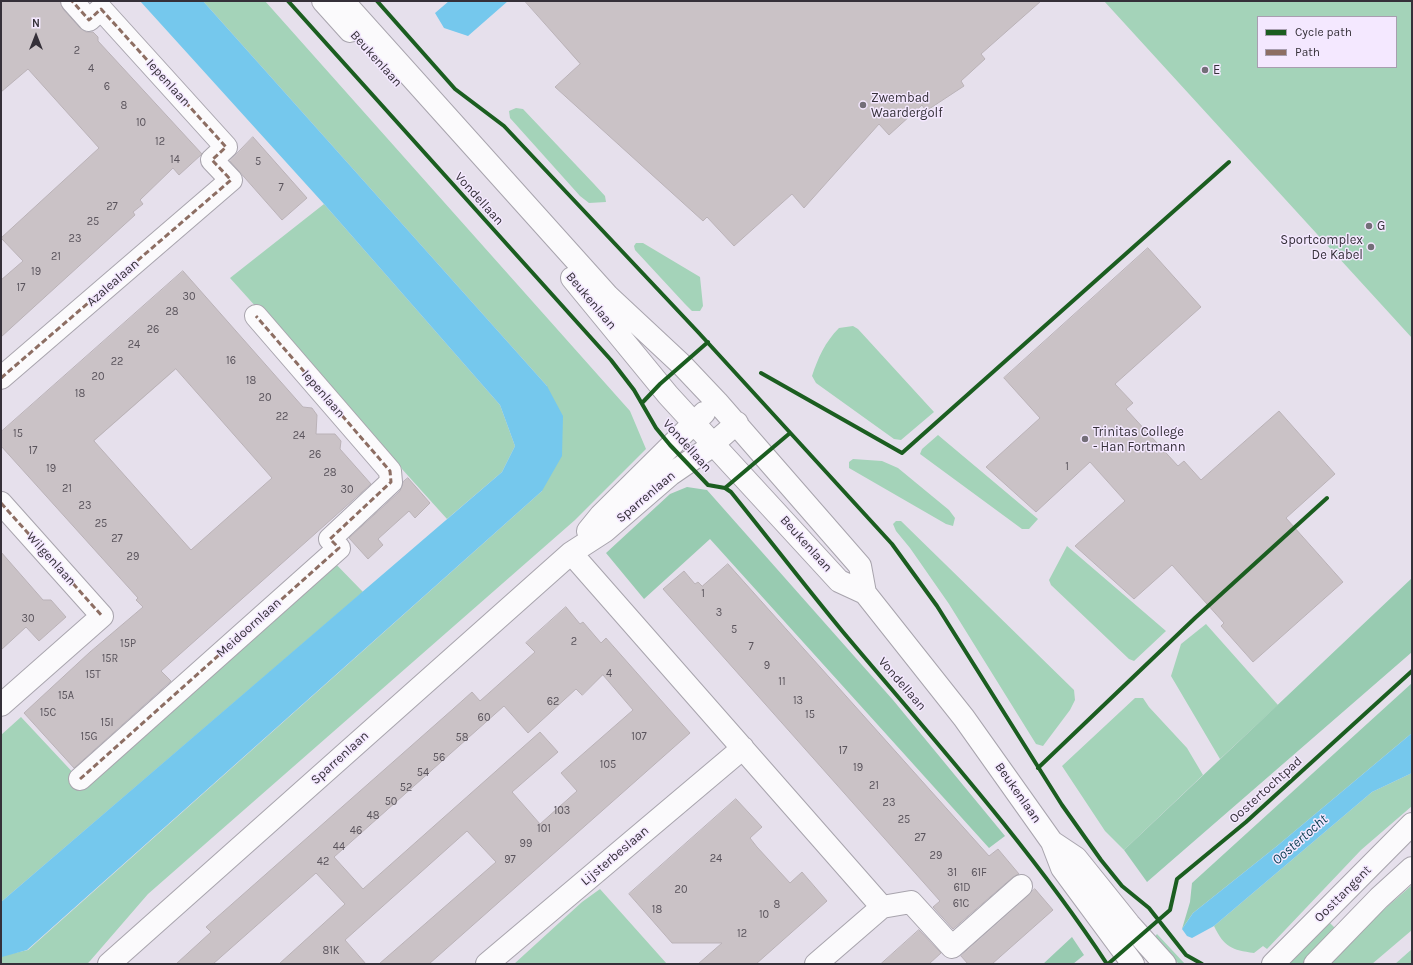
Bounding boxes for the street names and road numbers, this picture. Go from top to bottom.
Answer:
street label: Beukenlaan [347,28,405,90]
street label: Iepenlaan [143,56,193,110]
street label: Vondellaan [451,169,507,229]
street label: Azalealaan [84,256,142,310]
street label: Beukenlaan [562,269,620,333]
street label: Iepenlaan [298,367,348,421]
street label: Vondellaan [659,416,715,476]
street label: Sparrenlaan [613,468,679,526]
street label: Beukenlaan [777,513,835,575]
street label: Wilgenlaan [23,529,79,589]
street label: Meidoornlaan [213,595,285,661]
street label: Vondellaan [875,654,929,714]
street label: Sparrenlaan [308,728,372,788]
street label: Oostertochtpad [1226,753,1306,827]
street label: Beukenlaan [991,760,1045,826]
street label: Lijsterbeslaan [578,823,652,889]
street label: Oosttangent [1311,862,1375,926]

